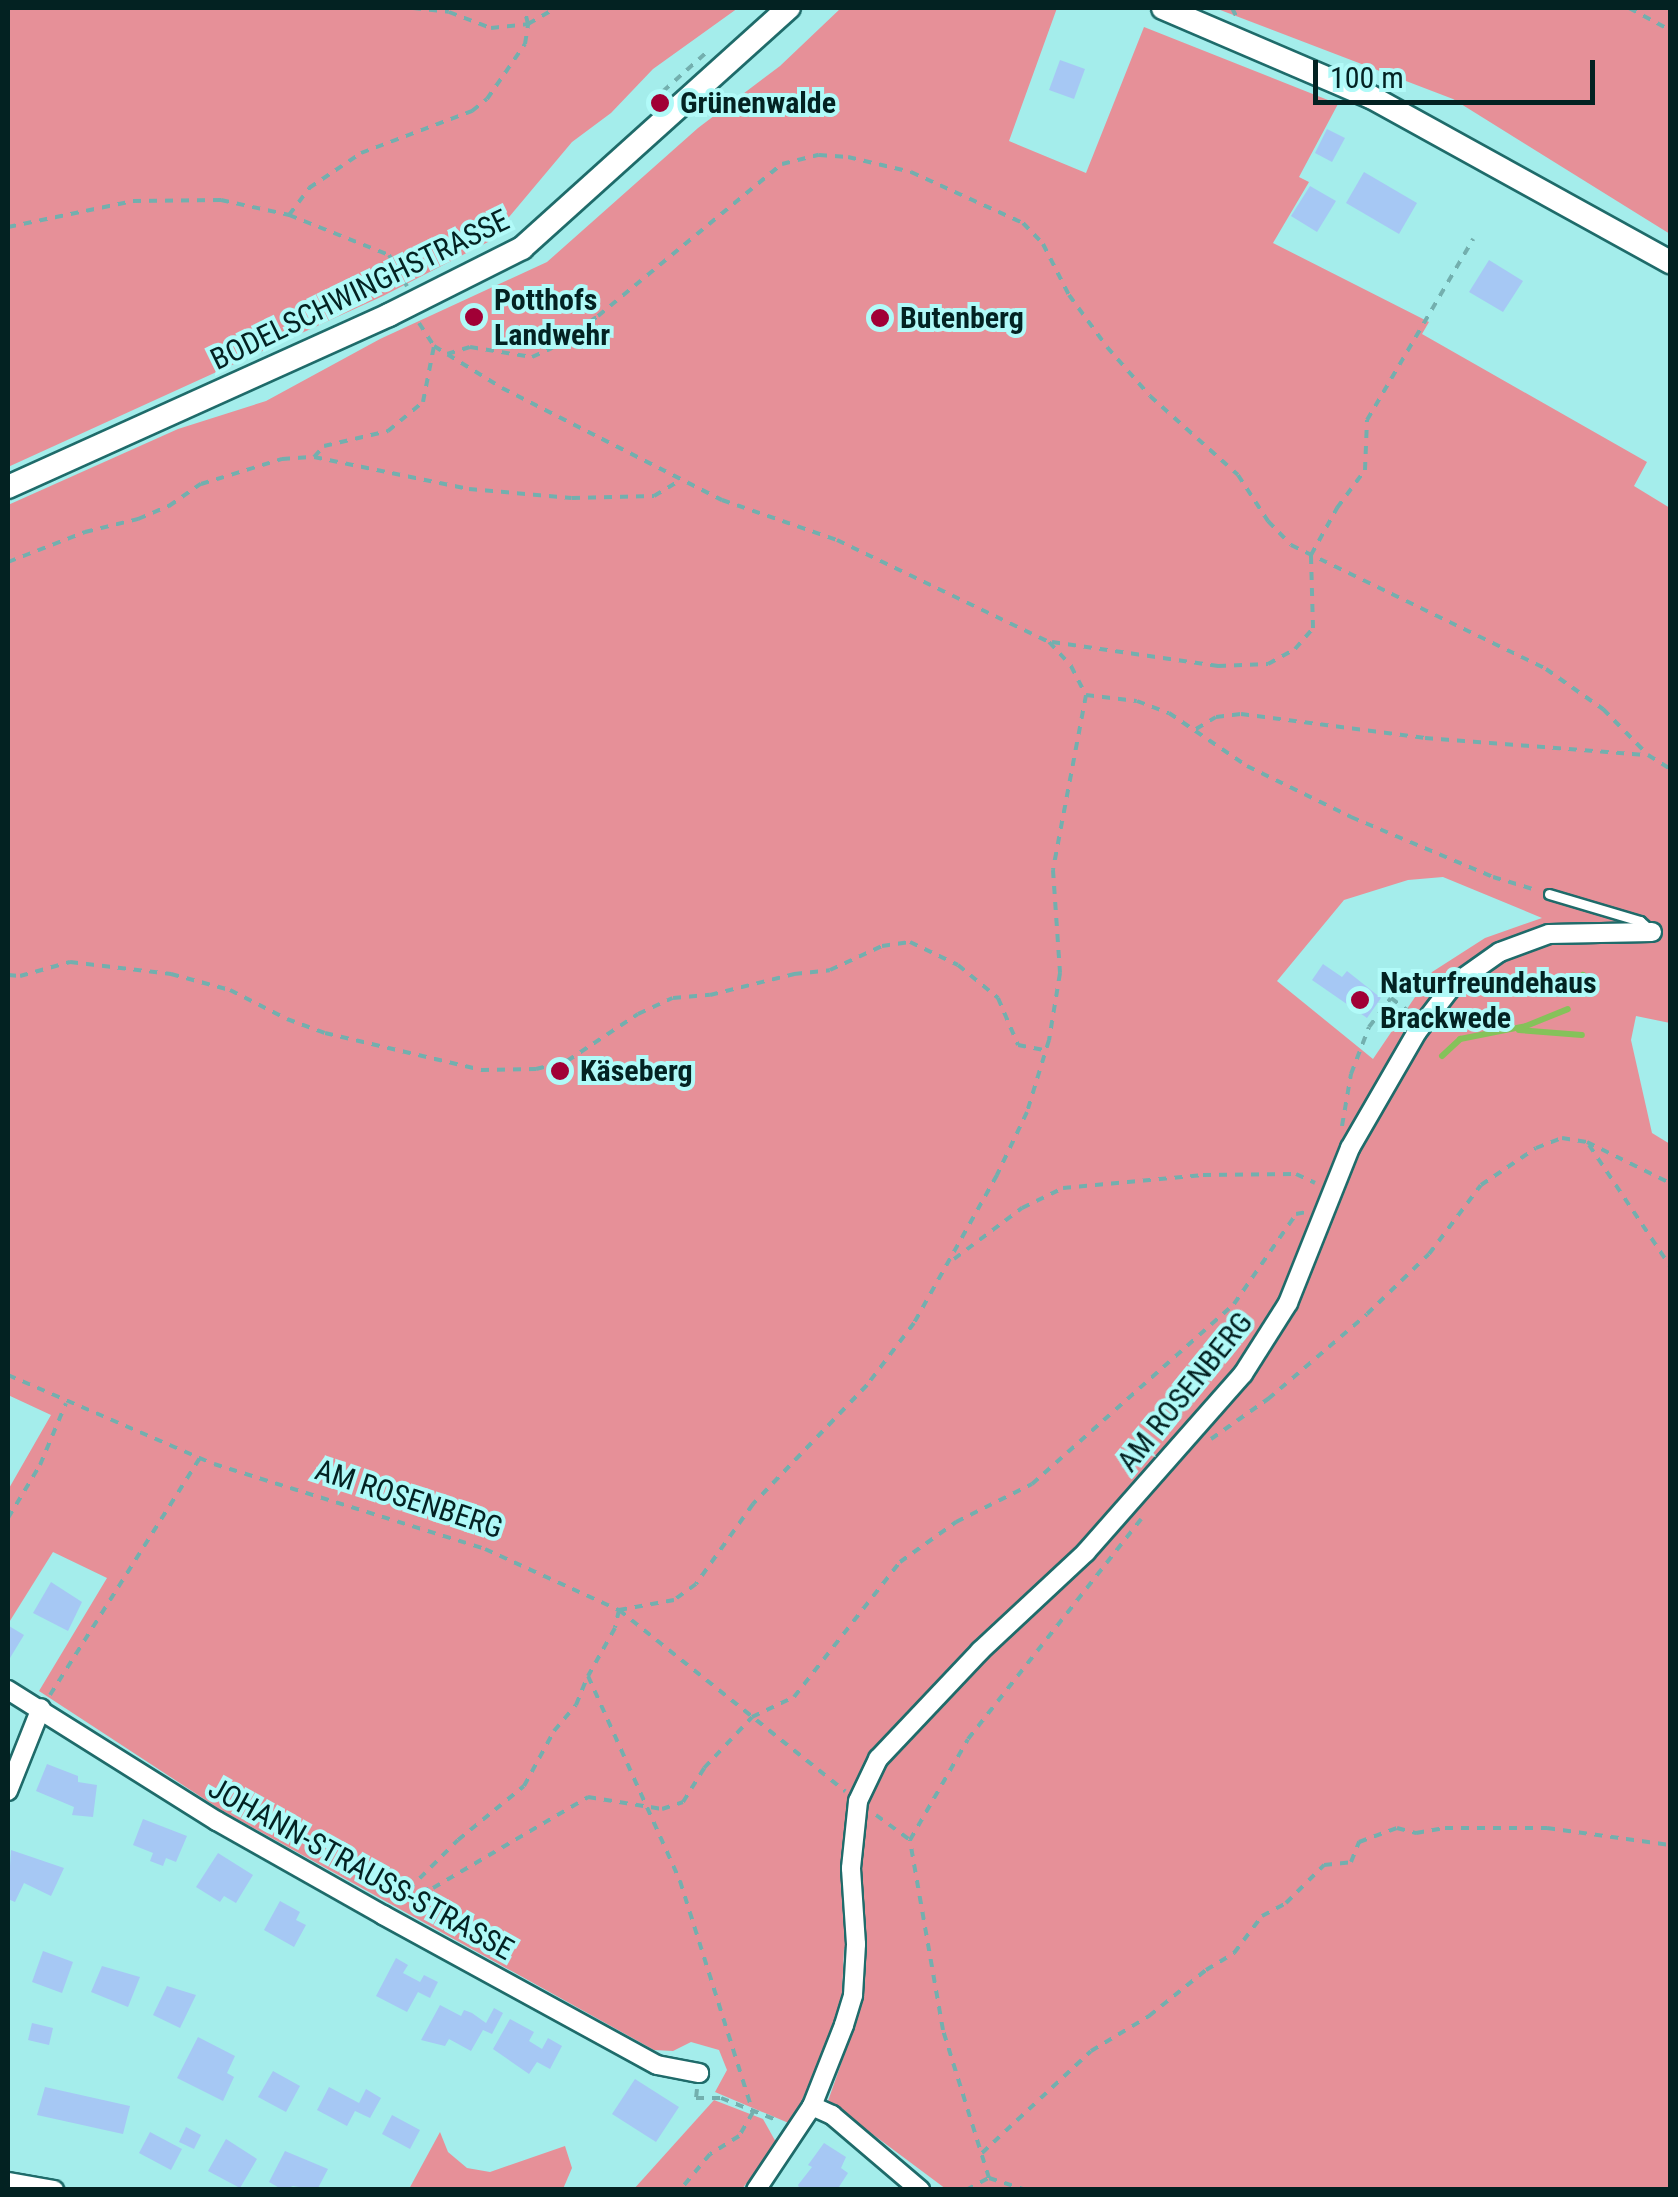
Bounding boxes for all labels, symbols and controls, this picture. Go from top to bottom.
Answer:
scale bar [1318,40,1600,102]
text: 100 m [1330,60,1404,95]
place label: Grünenwalde [680,85,836,121]
marker: Grünenwalde [649,92,671,114]
street label: BODELSCHWINGHSTRASSE [205,202,515,378]
place label: Potthofs Landwehr [494,282,610,352]
place label: Butenberg [900,300,1024,336]
marker: Potthofs Landwehr [463,306,485,328]
marker: Butenberg [869,307,891,329]
place label: Naturfreundehaus Brackwede [1380,965,1597,1036]
marker: Naturfreundehaus Brackwede [1349,989,1371,1011]
place label: Käseberg [580,1053,693,1089]
marker: Käseberg [549,1060,571,1082]
street label: AM ROSENBERG [1110,1305,1260,1479]
street label: AM ROSENBERG [311,1452,507,1546]
street label: JOHANN-STRAUSS-STRASSE [202,1770,520,1968]

